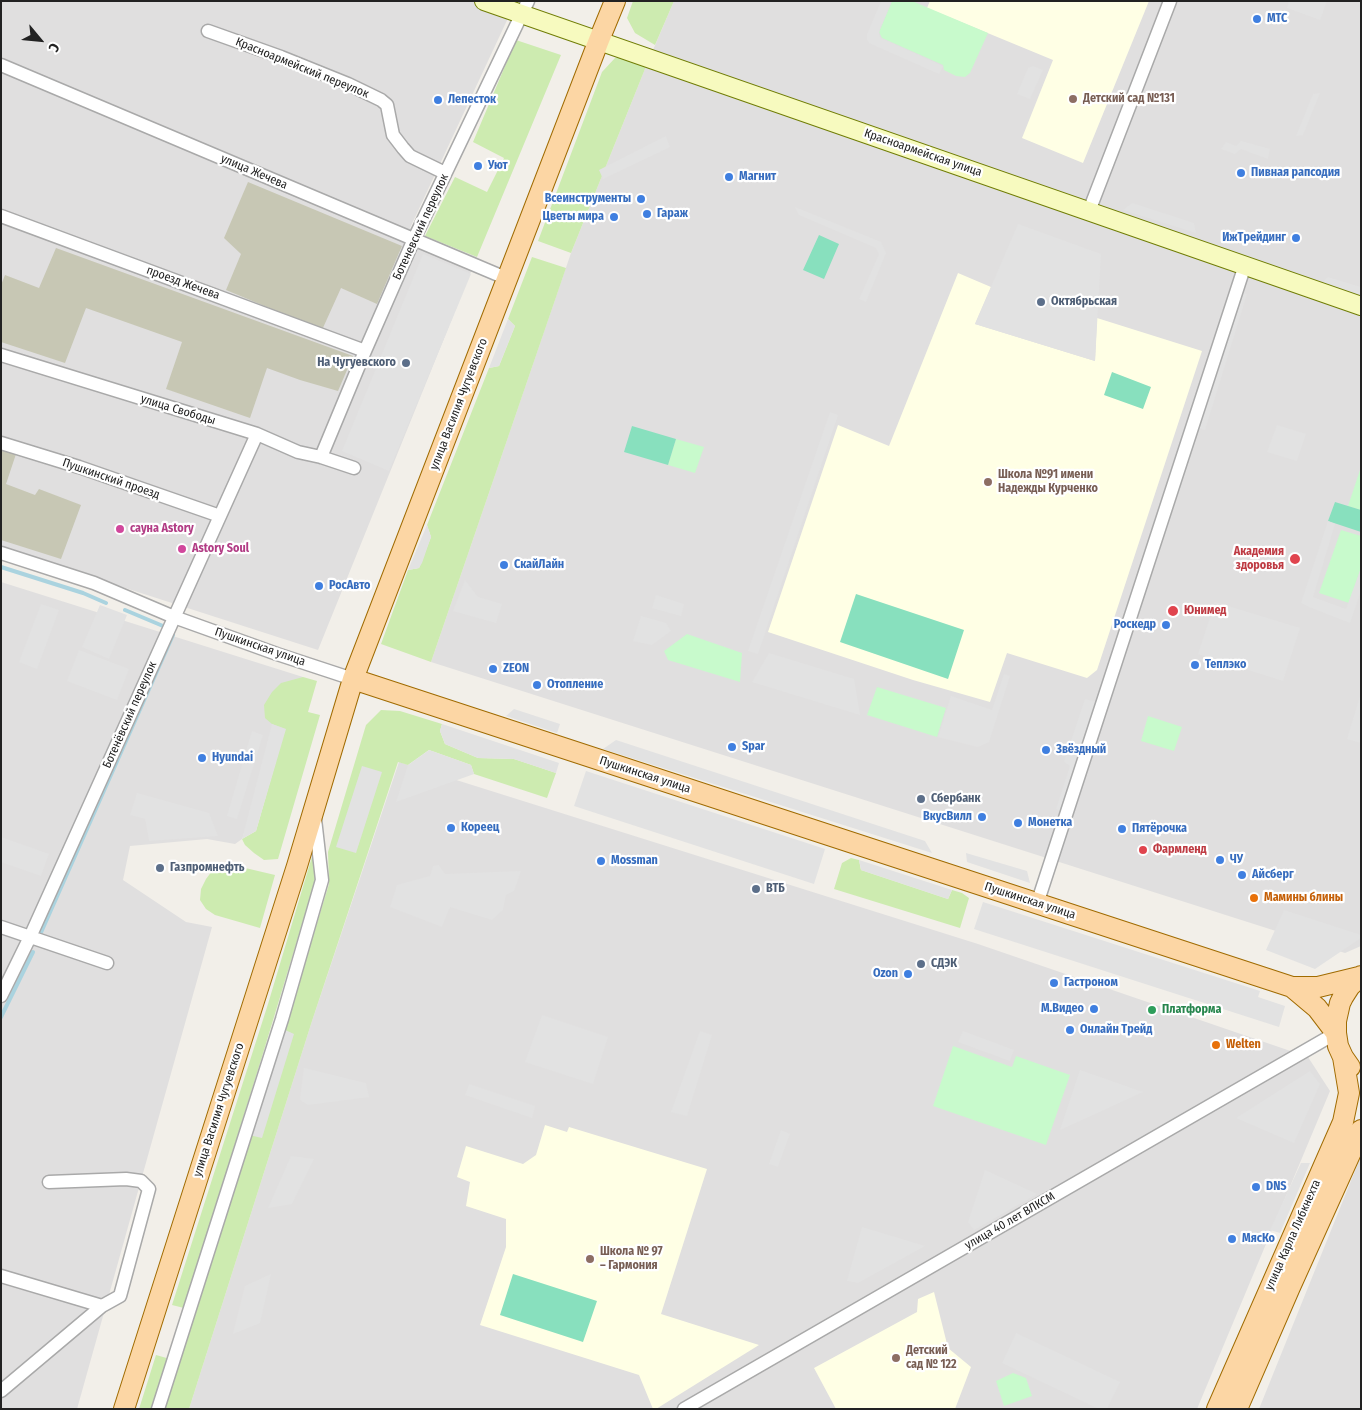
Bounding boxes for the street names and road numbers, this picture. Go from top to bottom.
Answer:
street label: Красноармейский переулок [233,35,371,101]
street label: Красноармейская улица [862,126,984,180]
street label: улица Жечева [218,151,290,193]
street label: Ботеневский переулок [390,172,452,282]
street label: проезд Жечева [144,263,222,303]
street label: улица Василия Чугуевского [427,336,491,472]
street label: улица Свободы [139,392,217,428]
street label: Пушкинский проезд [60,456,162,502]
street label: Пушкинская улица [213,625,307,669]
street label: Ботенёвский переулок [100,659,160,771]
street label: Пушкинская улица [598,753,692,797]
street label: Пушкинская улица [983,879,1077,923]
street label: улица Василия Чугуевского [191,1041,247,1179]
street label: улица Карла Либкнехта [1262,1178,1324,1292]
street label: улица 40 лет ВЛКСМ [962,1189,1058,1253]

